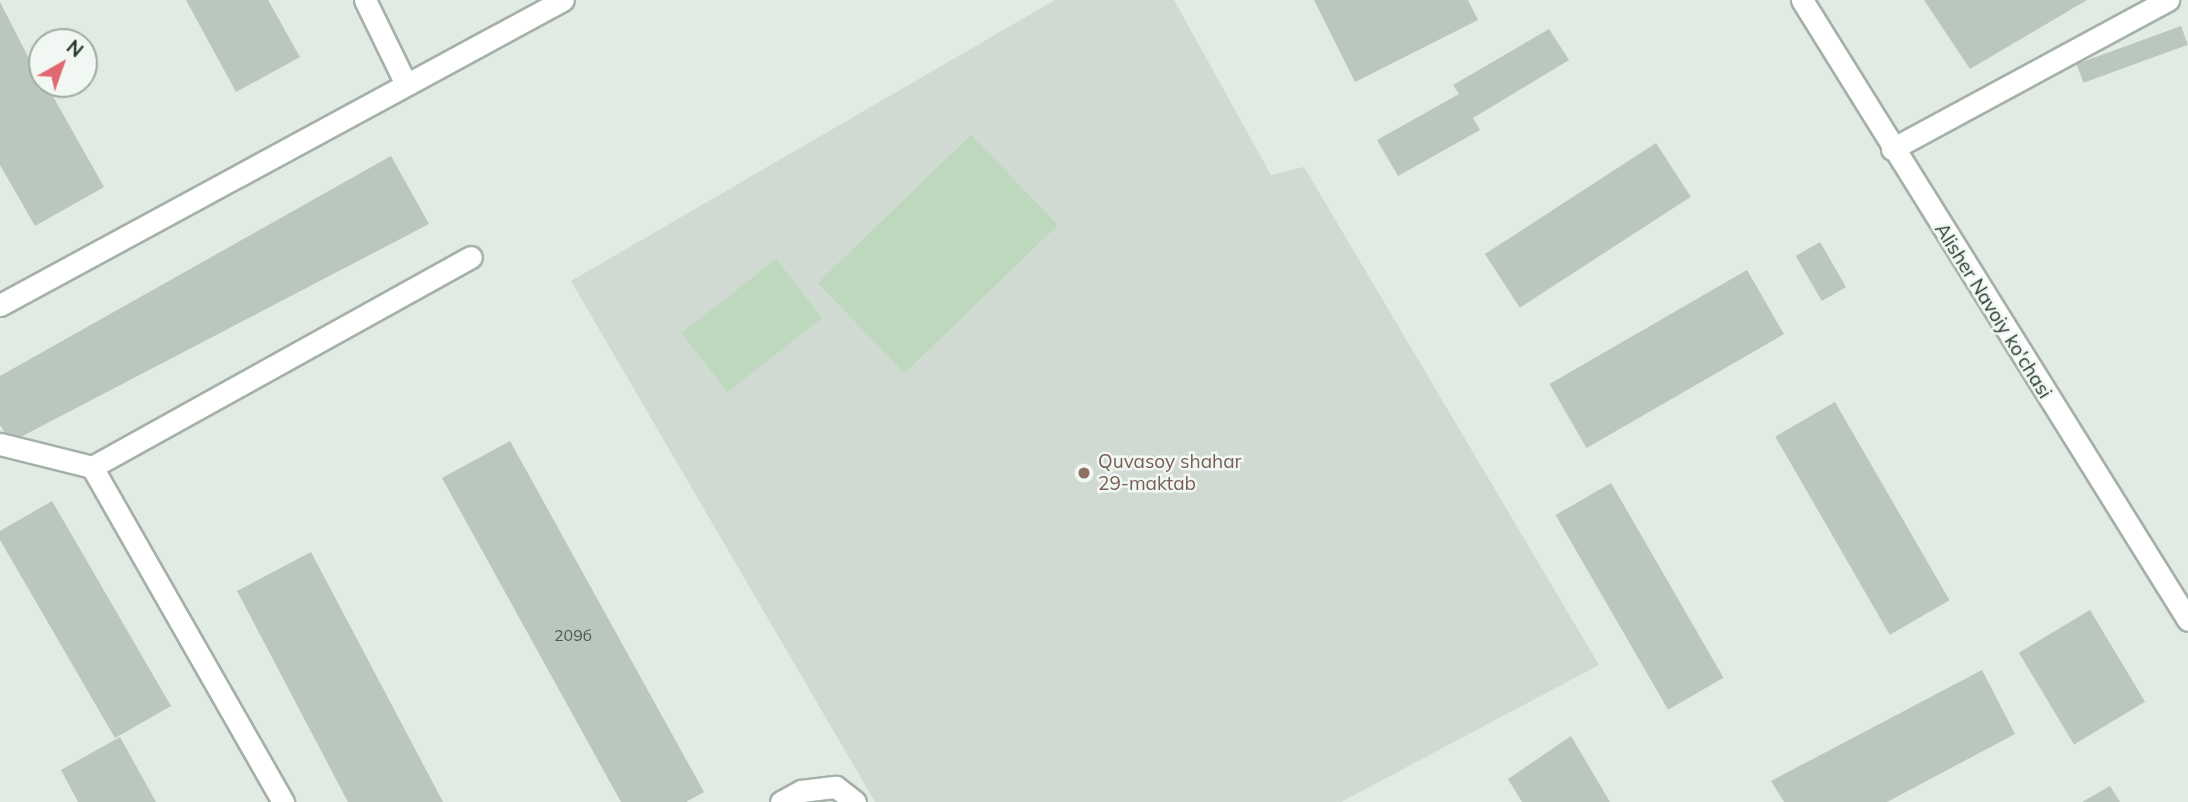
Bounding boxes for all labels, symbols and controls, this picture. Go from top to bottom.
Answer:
north arrow [28,28,98,98]
text: N [62,35,88,62]
street label: Alisher Navoiy ko'chasi [1930,219,2056,403]
place label: Quvasoy shahar 29-maktab [1098,451,1242,495]
marker: Quvasoy shahar 29-maktab [1076,465,1092,481]
house number: 209б [554,625,592,645]

